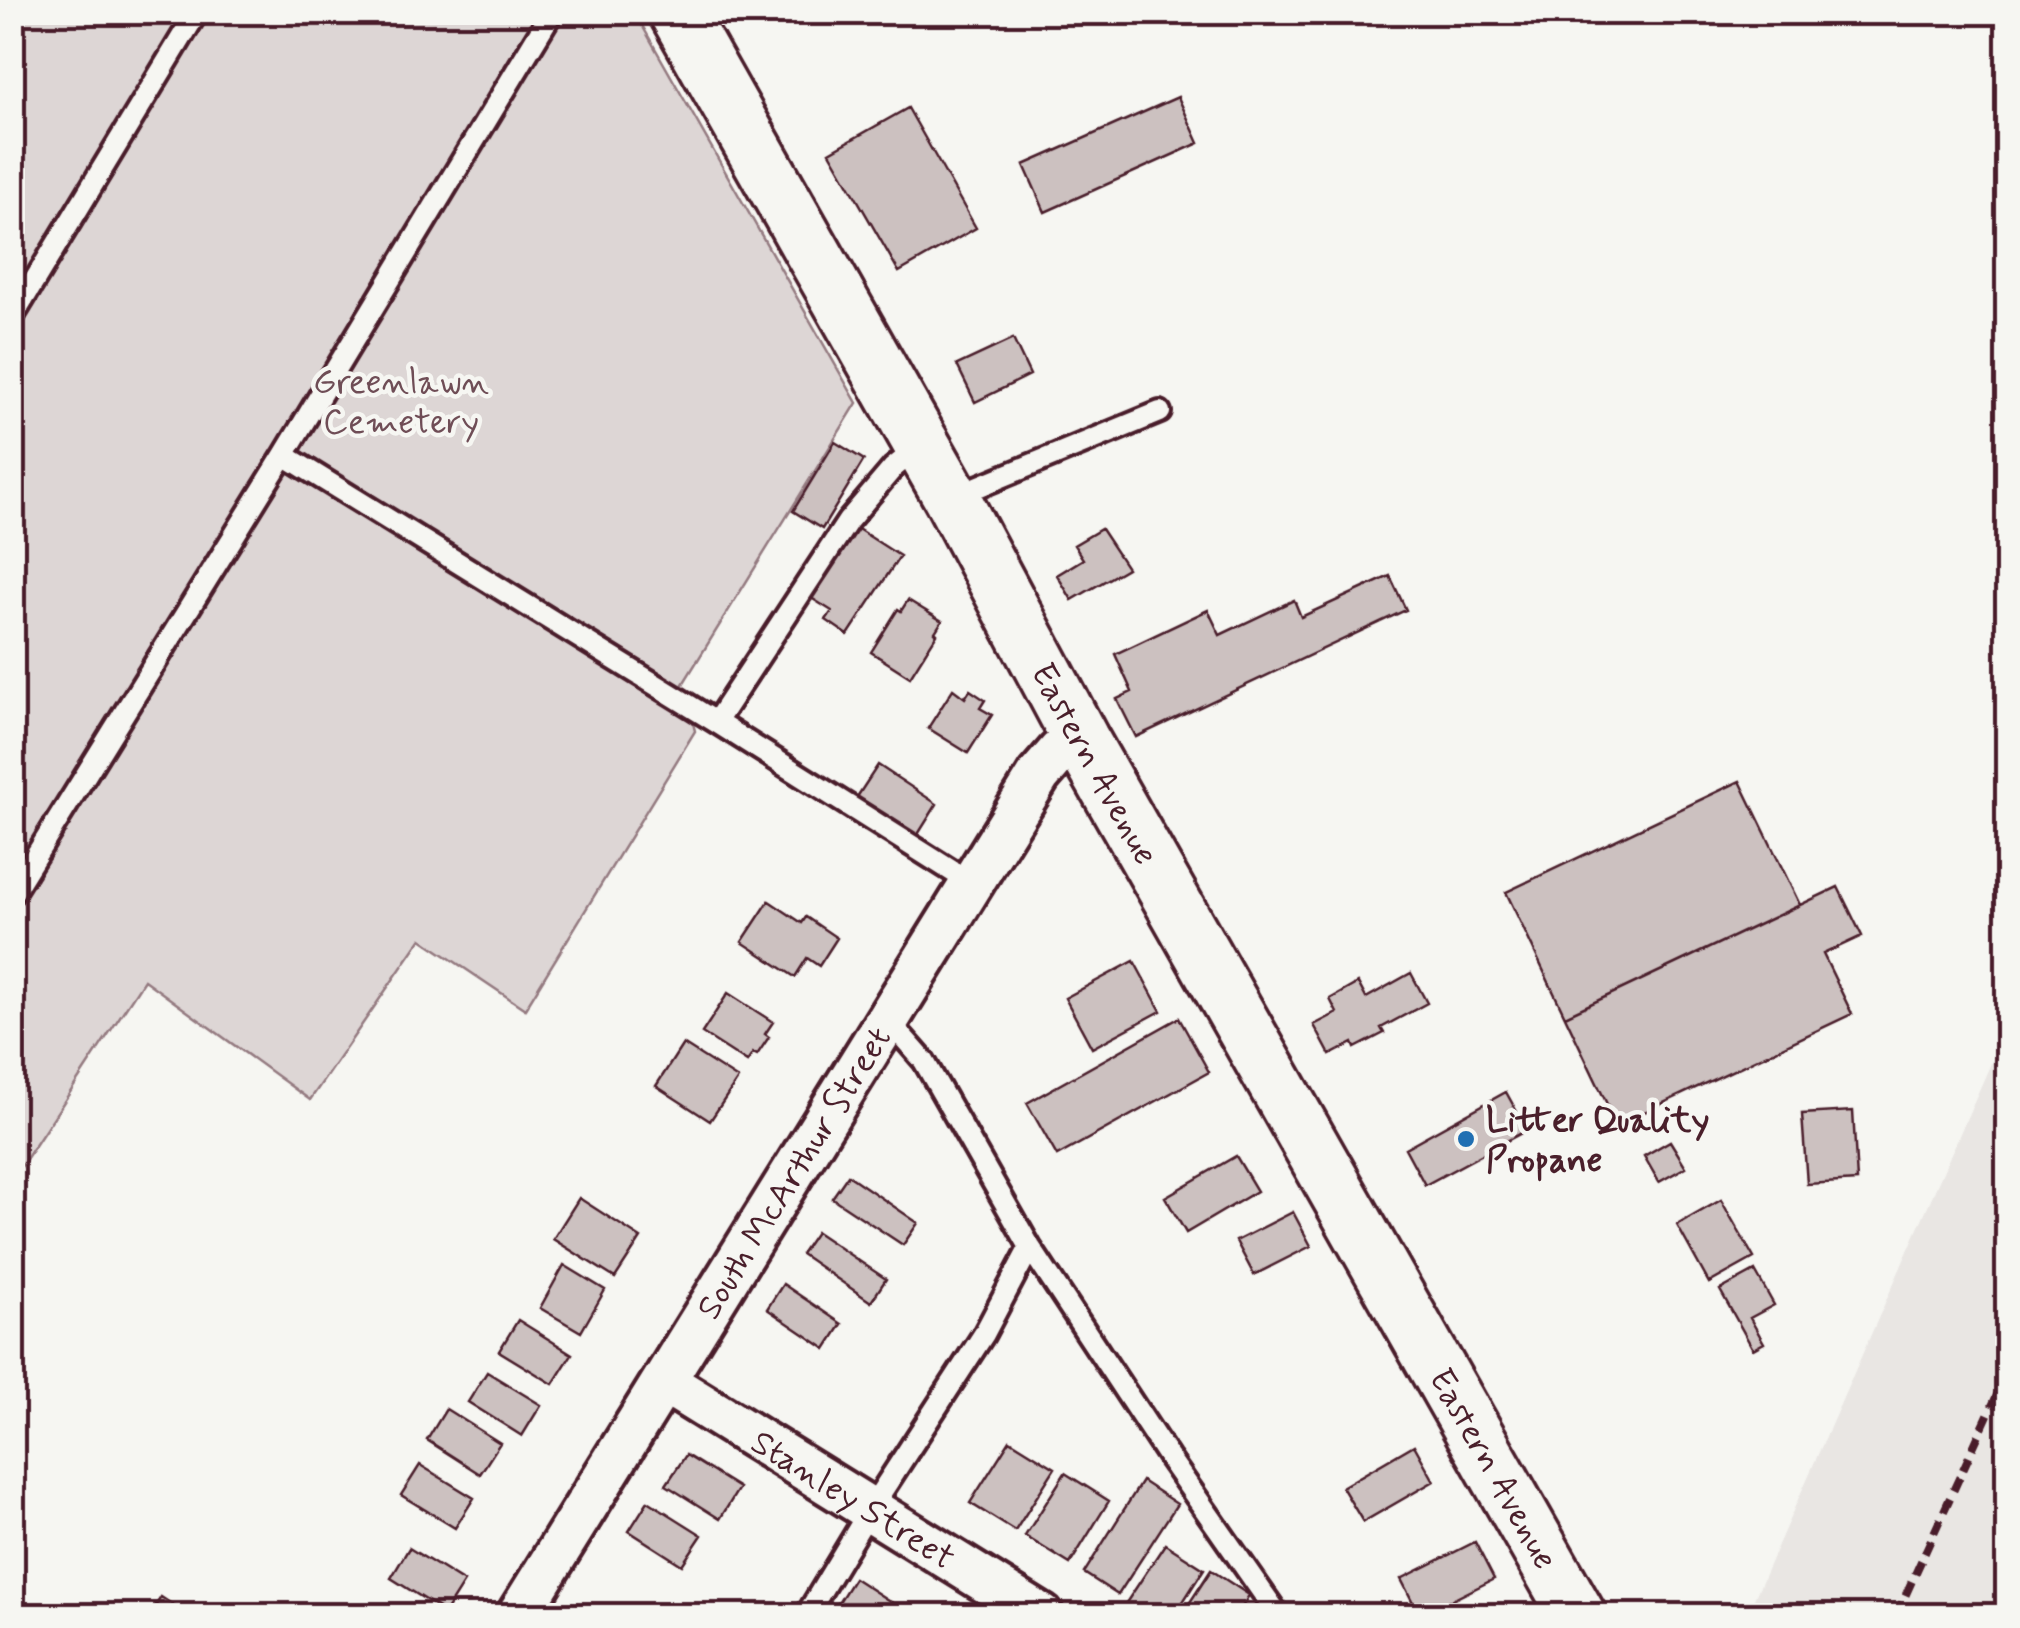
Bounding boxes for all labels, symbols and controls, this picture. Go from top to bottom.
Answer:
park label: Greenlawn Cemetery [313,360,489,446]
street label: Eastern Avenue [1019,655,1168,874]
street label: South McArthur Street [687,1018,903,1328]
place label: Litter Quality Propane [1486,1098,1709,1184]
marker: Litter Quality Propane [1455,1128,1477,1150]
street label: Eastern Avenue [1417,1360,1568,1578]
street label: Stanley Street [742,1420,963,1582]

